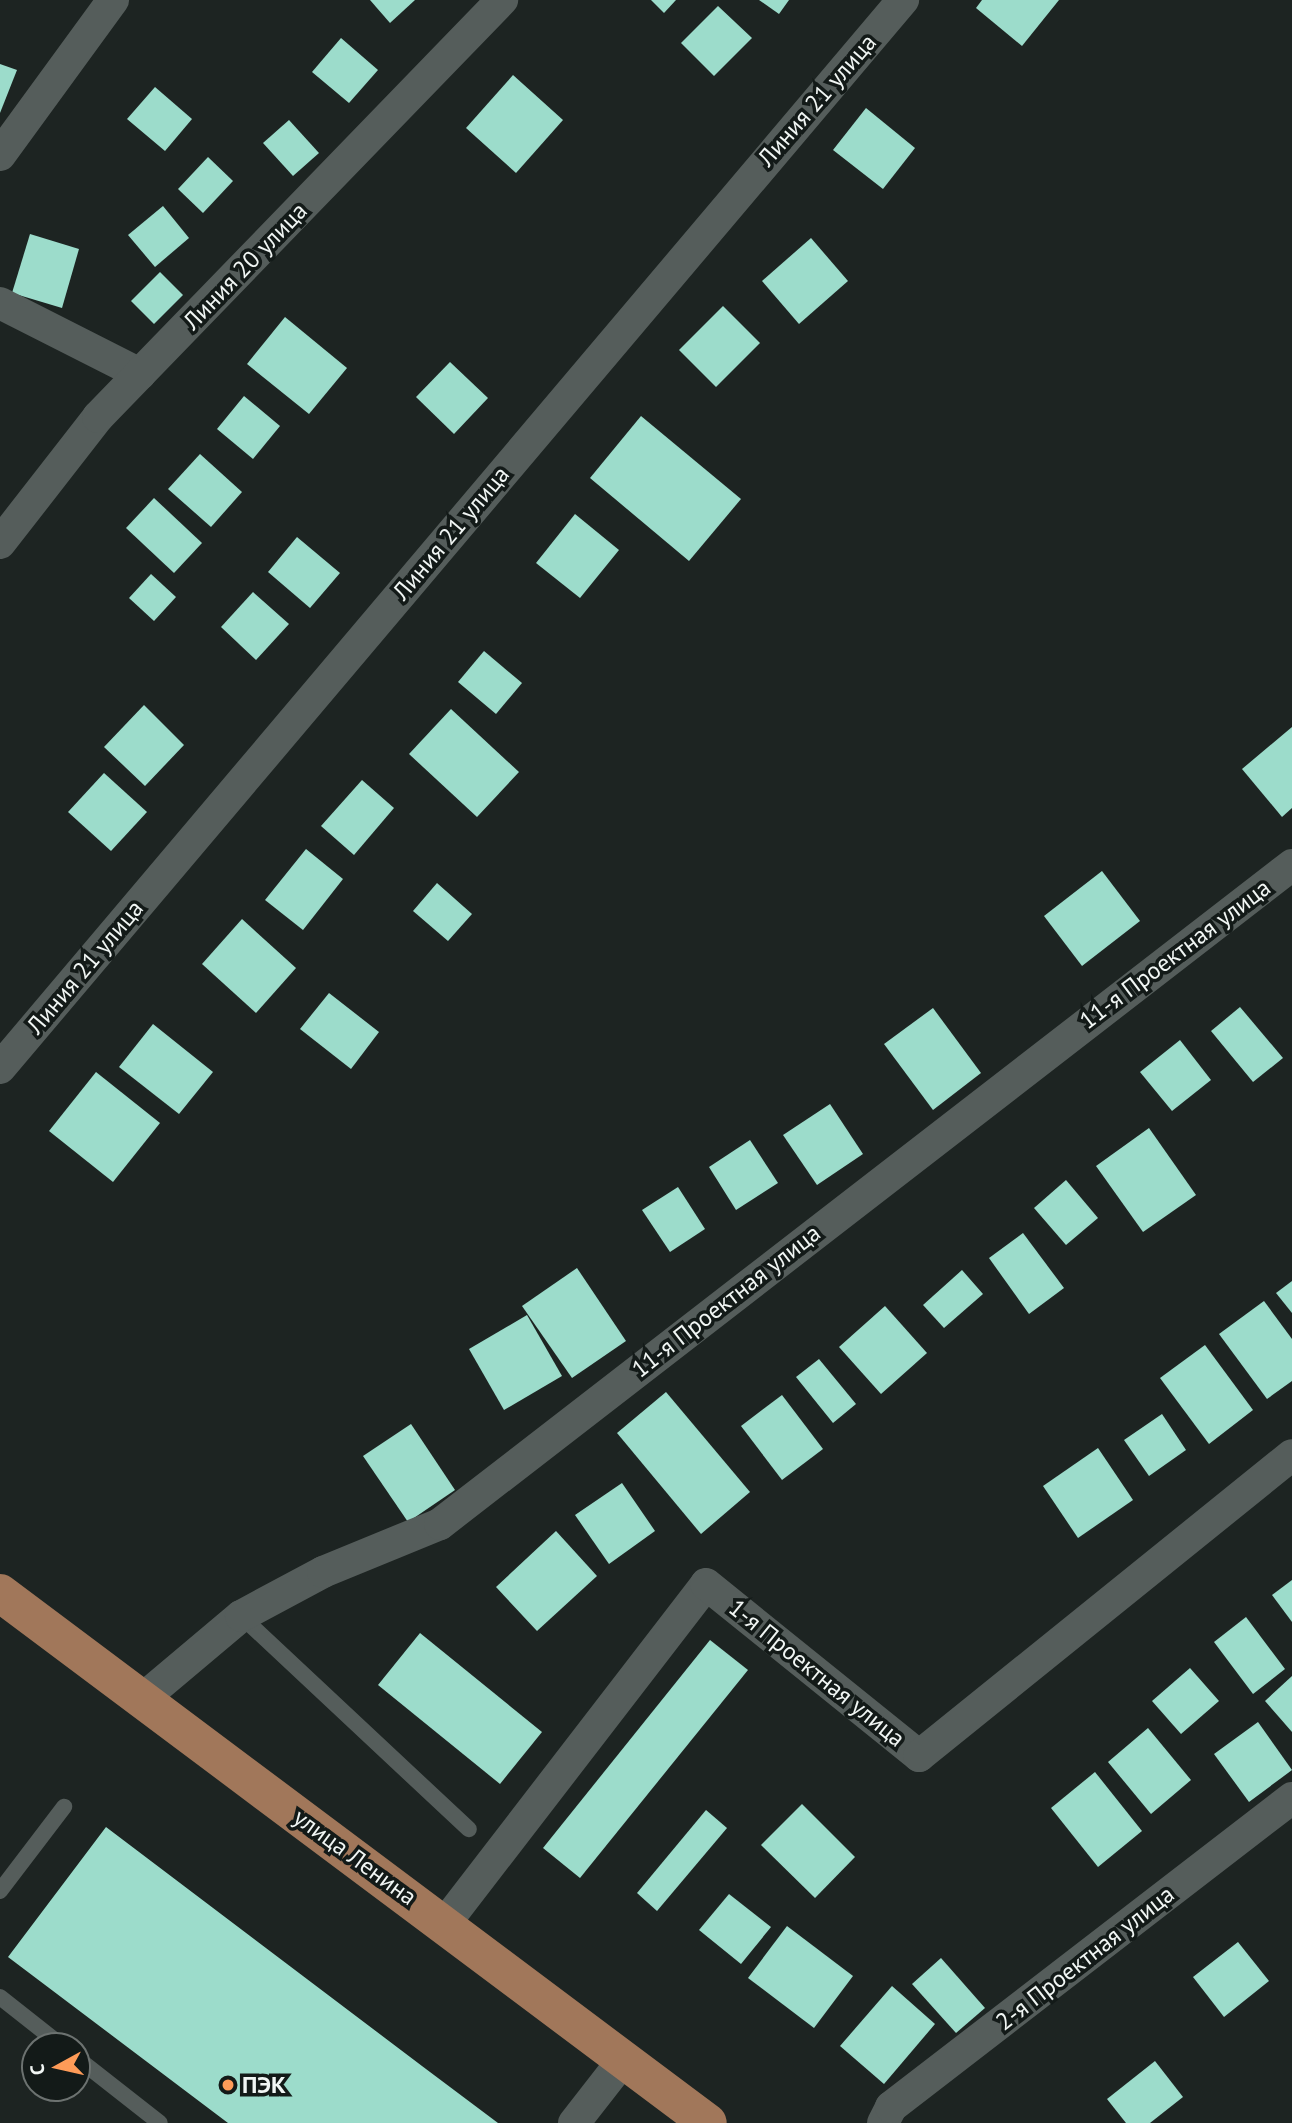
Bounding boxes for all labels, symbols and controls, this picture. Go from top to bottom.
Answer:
street label: Линия 21 улица [752,28,882,172]
street label: Линия 20 улица [177,196,313,336]
street label: Линия 21 улица [387,460,515,606]
street label: 11-я Проектная улица [1074,873,1276,1035]
street label: Линия 21 улица [21,894,149,1040]
street label: 11-я Проектная улица [626,1218,826,1384]
street label: 1-я Проектная улица [723,1593,911,1753]
street label: улица Ленина [288,1803,422,1911]
street label: 2-я Проектная улица [990,1879,1180,2037]
north arrow [21,2032,91,2102]
text: С [25,2063,50,2077]
place label: ПЭК [242,2071,286,2099]
marker: ПЭК [220,2077,236,2093]

